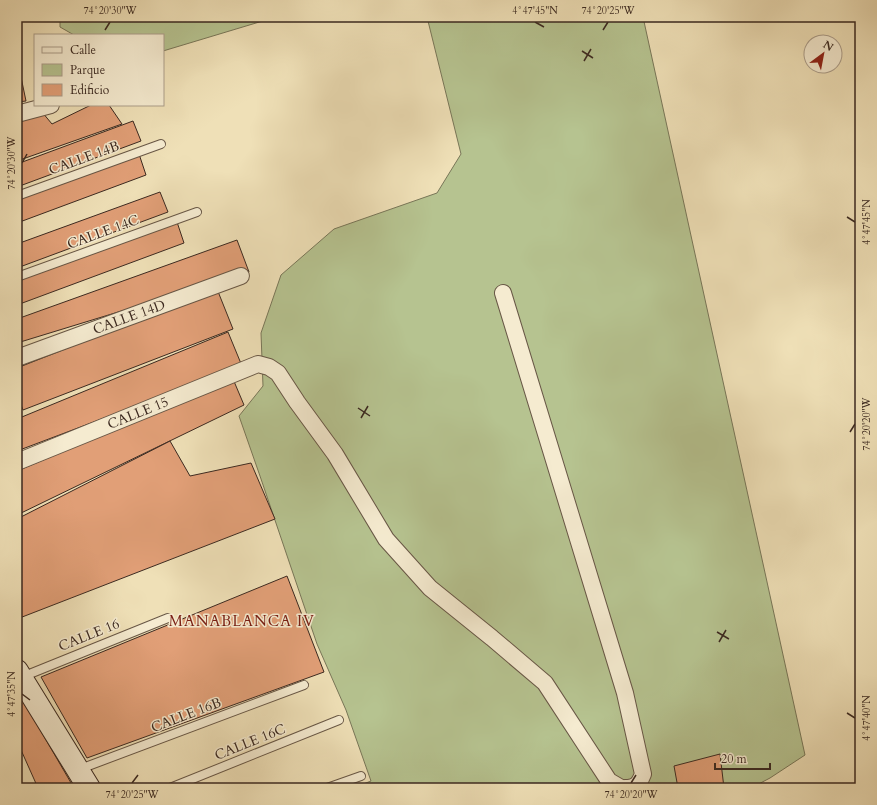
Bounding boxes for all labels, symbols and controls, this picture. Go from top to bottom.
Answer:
text: 74°20'30"W [83,4,138,18]
text: 4°47'45"N [512,4,558,18]
text: 74°20'25"W [581,4,636,18]
legend [34,34,164,106]
north arrow [803,34,843,74]
text: N [820,37,836,55]
text: Calle [70,42,96,58]
text: Parque [70,62,105,78]
text: Edificio [70,82,110,98]
text: 74°20'30"W [5,135,19,190]
street label: CALLE 14B [46,136,122,180]
text: 4°47'45"N [860,199,874,245]
street label: CALLE 14C [64,210,142,254]
street label: CALLE 14D [90,295,168,339]
street label: CALLE 15 [105,392,171,434]
text: 74°20'20"W [860,396,874,451]
district label: MANABLANCA IV [169,611,315,631]
street label: CALLE 16 [56,614,122,656]
text: 4°47'35"N [5,671,19,717]
street label: CALLE 16B [148,693,224,737]
text: 4°47'40"N [860,695,874,741]
street label: CALLE 16C [212,719,289,765]
scale bar [715,745,770,771]
text: 20 m [721,751,748,767]
text: 74°20'25"W [105,788,160,802]
text: 74°20'20"W [604,788,659,802]

